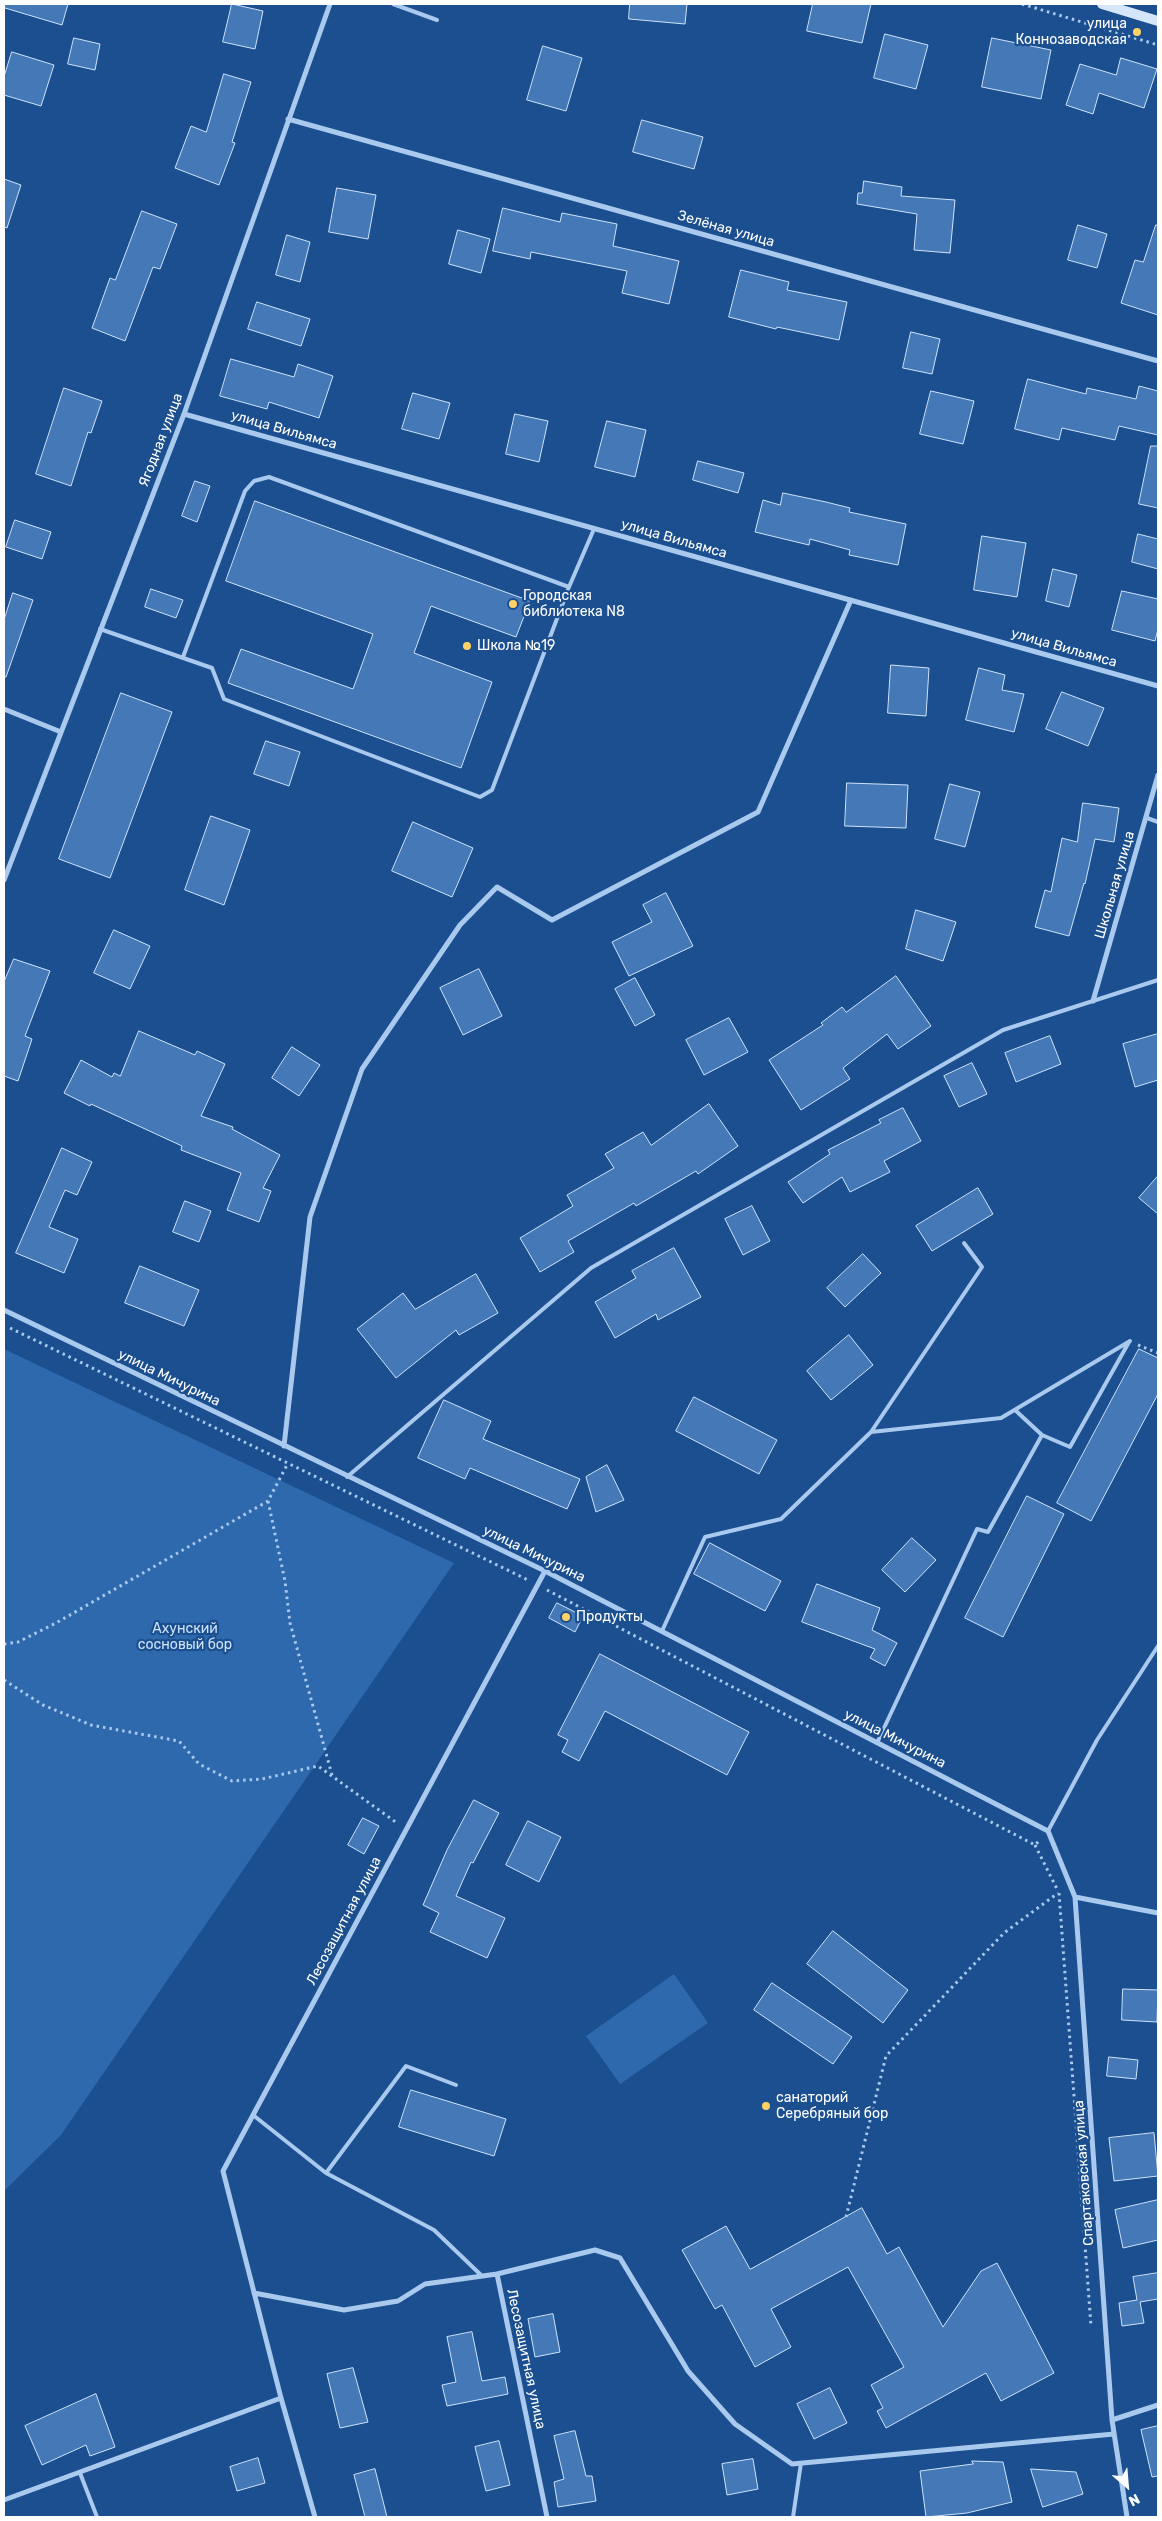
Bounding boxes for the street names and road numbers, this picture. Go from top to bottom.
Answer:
street label: Зелёная улица [676,207,776,251]
street label: Ягодная улица [135,391,187,489]
street label: улица Вильямса [229,407,339,453]
street label: улица Вильямса [619,516,729,562]
street label: улица Вильямса [1009,625,1119,671]
street label: Школьная улица [1092,829,1138,941]
street label: улица Мичурина [115,1346,223,1410]
street label: улица Мичурина [480,1522,588,1586]
street label: улица Мичурина [841,1706,949,1772]
street label: Лесозащитная улица [303,1854,385,1988]
street label: Спартаковская улица [1071,2100,1097,2246]
street label: Лесозащитная улица [503,2287,549,2431]

